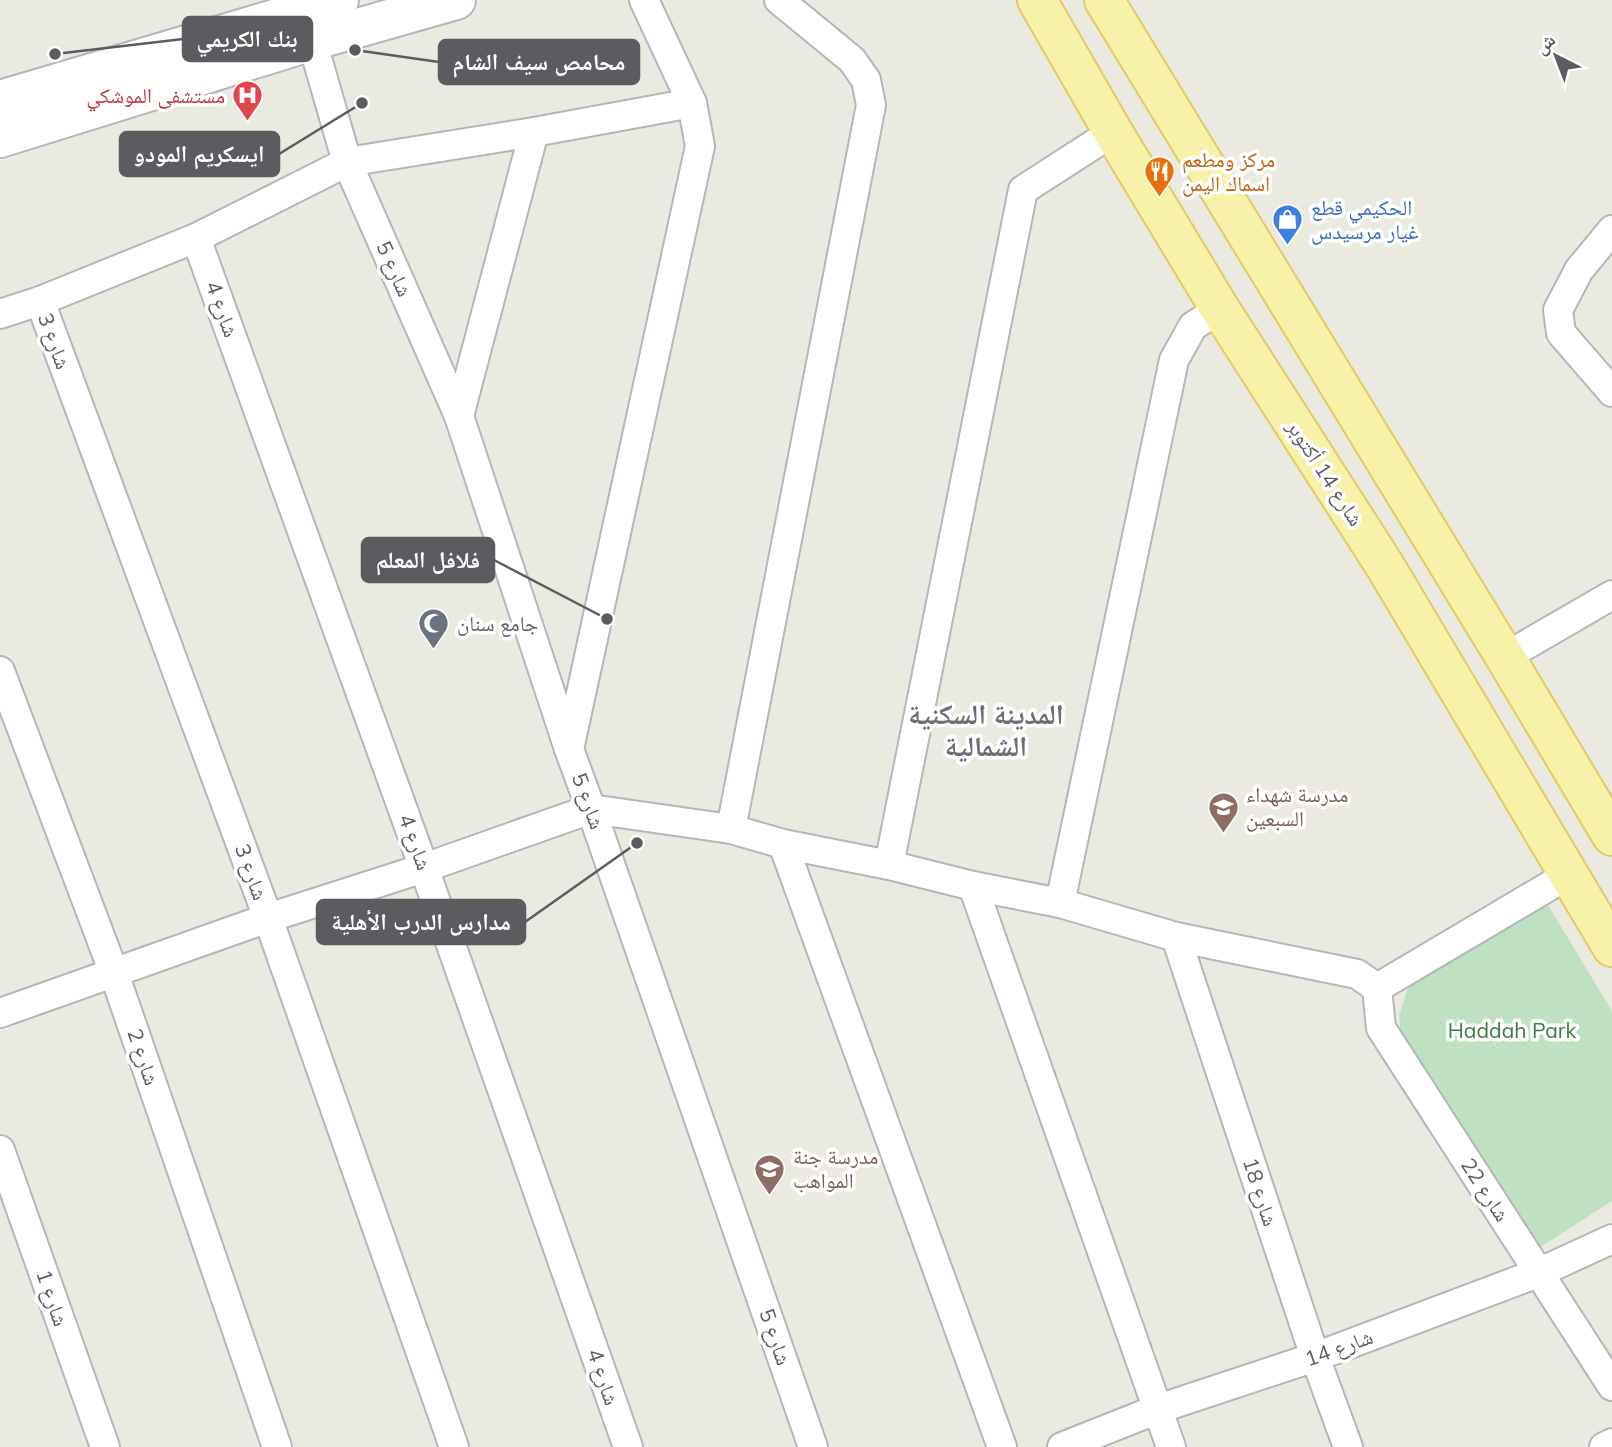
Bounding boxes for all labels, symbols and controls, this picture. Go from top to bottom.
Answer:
callout: بنك الكريمي [183,17,312,61]
north arrow [1521,21,1591,91]
text: بنك الكريمي [196,24,298,58]
text: ش [1529,28,1560,59]
callout: محامص سيف الشام [439,40,639,84]
text: محامص سيف الشام [453,47,625,78]
hospital icon: مستشفى الموشكي [231,79,265,123]
place label: مستشفى الموشكي [86,82,225,112]
callout: ايسكريم المودو [120,132,279,176]
text: ايسكريم المودو [134,139,264,170]
place label: مركز ومطعم اسماك اليمن [1182,146,1275,197]
restaurant icon: مركز ومطعم اسماك اليمن [1142,155,1176,199]
place label: الحكيمي قطع غيار مرسيدس [1311,194,1419,245]
shop icon: الحكيمي قطع غيار مرسيدس [1271,203,1305,247]
street label: شارع 5 [370,237,419,301]
street label: شارع 4 [200,277,245,341]
street label: شارع 3 [32,309,77,373]
street label: شارع 14 أكتوبر [1280,414,1370,531]
callout: فلافل المعلم [362,538,494,582]
text: فلافل المعلم [376,545,480,576]
mosque icon: جامع سنان [417,607,451,651]
place label: جامع سنان [457,610,538,637]
district label: المدينة السكنية الشمالية [908,696,1064,763]
street label: شارع 5 [566,769,611,833]
place label: مدرسة شهداء السبعين [1246,781,1348,832]
school or university icon: مدرسة شهداء السبعين [1206,790,1240,834]
street label: شارع 4 [393,810,438,874]
street label: شارع 3 [229,840,274,904]
callout: مدارس الدرب الأهلية [317,900,525,944]
text: مدارس الدرب الأهلية [331,907,511,936]
park label: Haddah Park [1448,1017,1576,1043]
street label: شارع 2 [121,1025,166,1089]
place label: مدرسة جنة المواهب [793,1143,878,1193]
school or university icon: مدرسة جنة المواهب [753,1152,787,1196]
street label: شارع 22 [1455,1153,1516,1227]
street label: شارع 18 [1237,1154,1284,1230]
street label: شارع 1 [30,1266,75,1330]
street label: شارع 5 [753,1305,798,1369]
street label: شارع 14 [1301,1323,1377,1372]
street label: شارع 4 [581,1345,626,1409]

